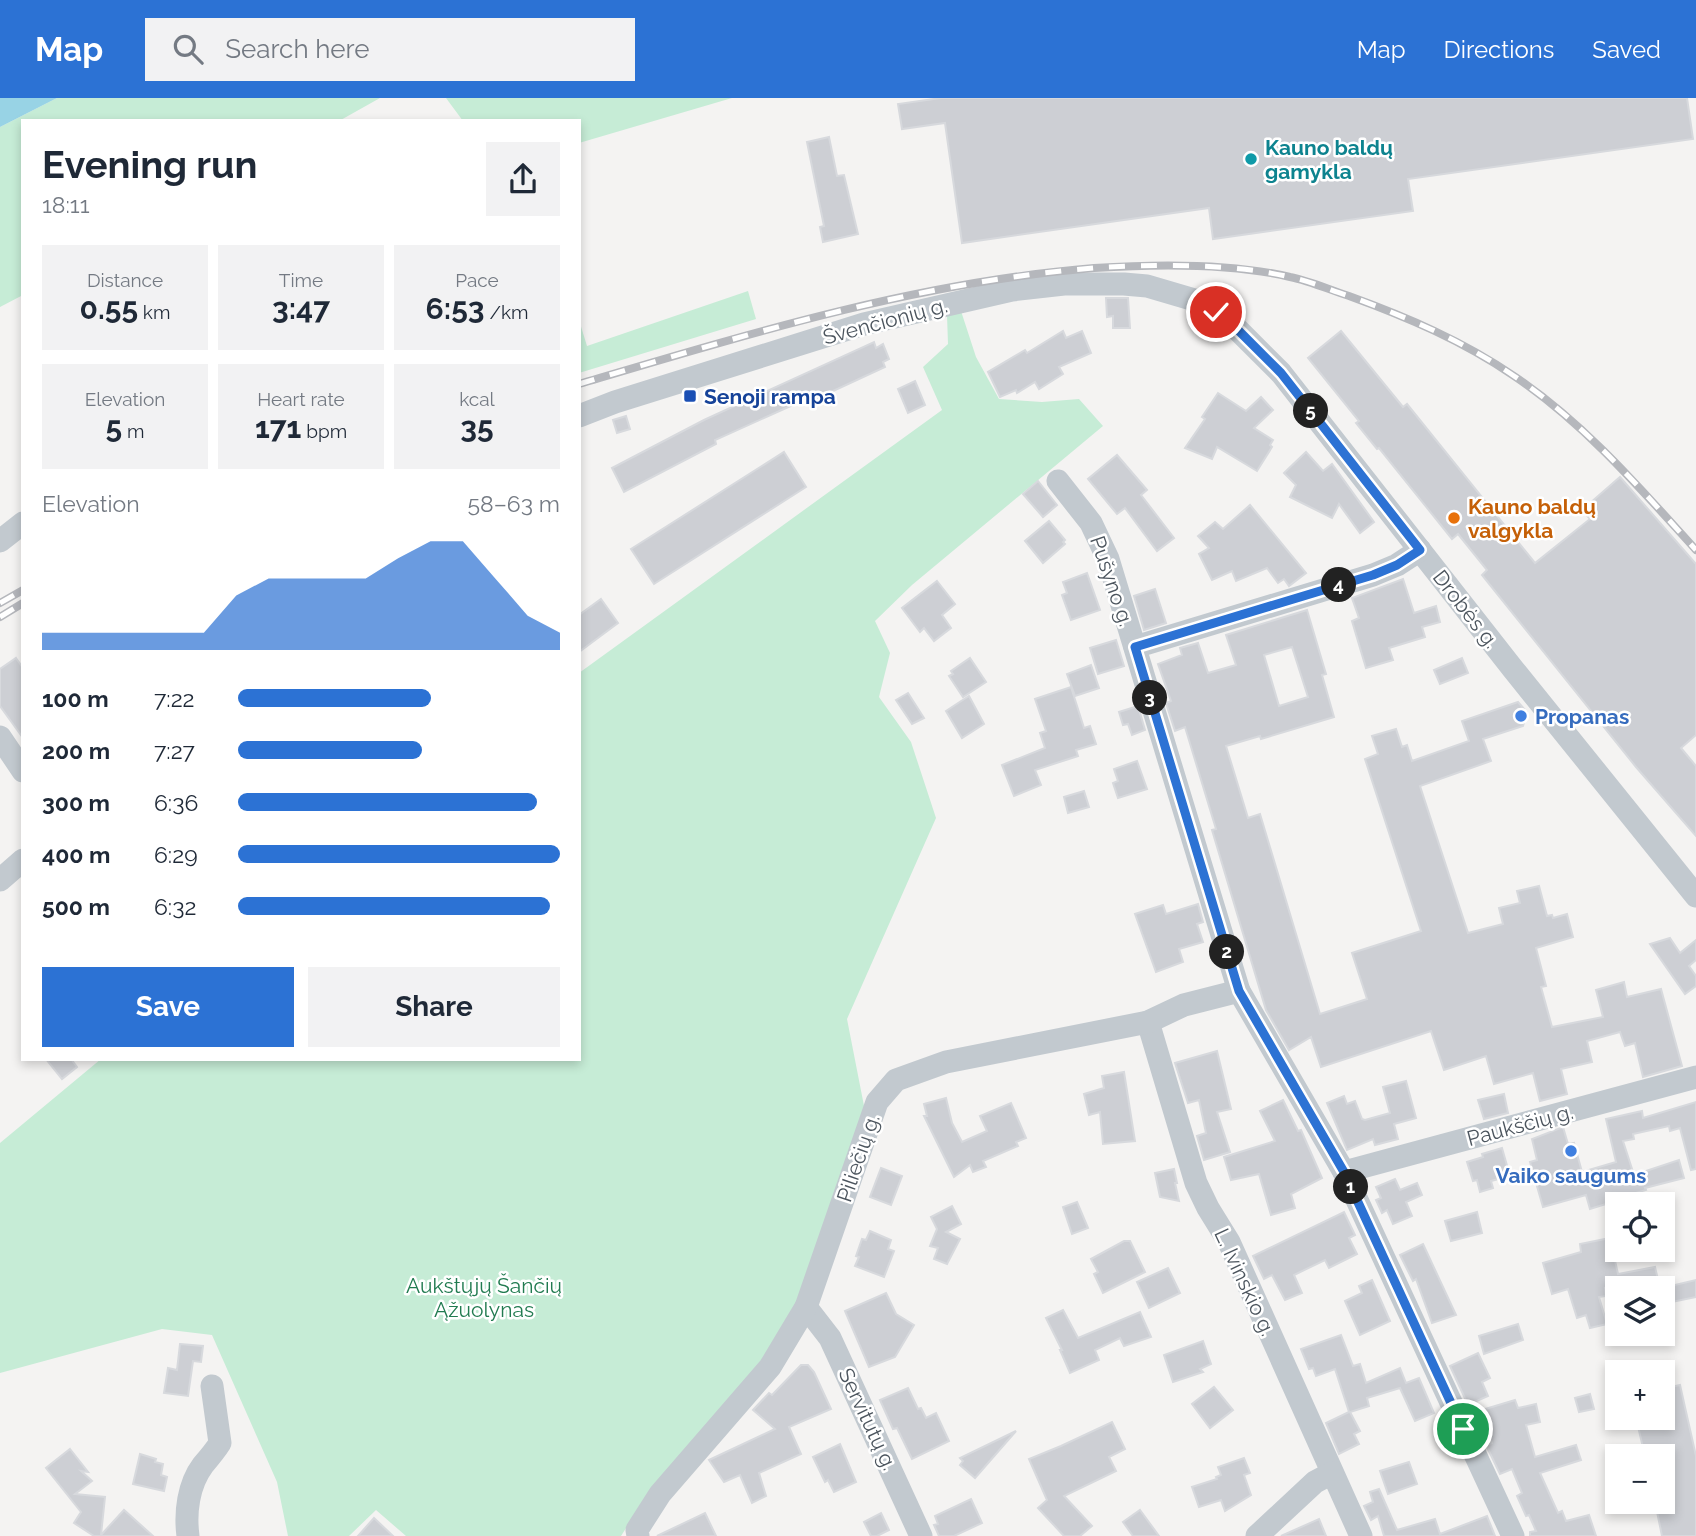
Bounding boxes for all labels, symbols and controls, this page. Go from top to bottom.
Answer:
search box [145,18,635,81]
text: Map [35,30,103,69]
icon: search [169,30,207,68]
text: Search here [225,34,370,64]
text: Map [1357,35,1406,64]
text: Directions [1444,35,1554,64]
text: Saved [1592,35,1661,64]
place label: Kauno baldų gamykla [1265,135,1393,184]
text: Evening run [42,142,257,187]
button: share [486,142,560,216]
marker: Kauno baldų gamykla [1243,151,1259,167]
text: 18:11 [42,191,90,218]
text: Distance [87,269,163,291]
text: Time [279,269,323,291]
text: Pace [455,269,499,291]
pin [1186,282,1246,342]
text: 0.55 [80,291,138,326]
text: 3:47 [272,291,330,326]
text: 6:53 [426,291,485,326]
street label: Švenčionių g. [820,292,950,350]
icon: check [1197,293,1235,331]
text: km [138,301,170,323]
text: /km [485,301,528,323]
place label: Senoji rampa [704,384,836,409]
text: Elevation [85,388,165,410]
text: Heart rate [257,388,345,410]
text: kcal [459,388,495,410]
marker: Senoji rampa [682,388,698,404]
pin: 5 [1294,394,1328,428]
text: 5 [1305,399,1316,421]
text: 5 [106,410,122,445]
text: 171 [255,410,301,445]
text: 35 [460,410,494,445]
text: m [122,420,144,442]
text: bpm [301,420,347,442]
text: Elevation [42,490,140,517]
text: 58–63 m [468,490,560,517]
place label: Kauno baldų valgykla [1468,494,1596,543]
marker: Kauno baldų valgykla [1446,510,1462,526]
street label: Pušyno g. [1085,533,1139,629]
street label: Drobės g. [1428,565,1504,653]
pin: 4 [1322,568,1356,602]
text: 4 [1333,573,1344,595]
pin: 3 [1132,680,1168,716]
text: 100 m [42,685,109,712]
text: 7:22 [154,685,195,712]
text: 3 [1144,686,1155,708]
place label: Propanas [1535,704,1629,729]
marker: Propanas [1513,708,1529,724]
text: 200 m [42,737,110,764]
text: 7:27 [154,737,195,764]
text: 300 m [42,789,110,816]
text: 6:36 [154,789,198,816]
text: 400 m [42,841,110,868]
text: 6:29 [154,841,198,868]
text: 500 m [42,893,110,920]
text: 6:32 [154,893,196,920]
pin: 2 [1210,934,1244,970]
text: 2 [1221,940,1232,962]
button: Save [42,967,294,1047]
button: Share [308,967,560,1047]
street label: Paukščių g. [1464,1099,1576,1151]
street label: Piliečių g. [831,1111,885,1205]
marker: Vaiko saugums [1563,1143,1579,1159]
place label: Vaiko saugums [1496,1163,1646,1188]
pin: 1 [1334,1170,1368,1204]
text: 1 [1346,1175,1355,1197]
map controls [1605,1192,1675,1514]
button: locate [1605,1192,1675,1262]
street label: L. Ivinskio g. [1209,1224,1281,1340]
park label: Aukštųjų Šančių Ąžuolynas [406,1273,562,1322]
button: layers [1605,1276,1675,1346]
button: + [1605,1360,1675,1430]
street label: Servitutų g. [834,1364,902,1474]
pin [1433,1399,1493,1459]
icon: arrive [1444,1410,1482,1448]
button: − [1605,1444,1675,1514]

